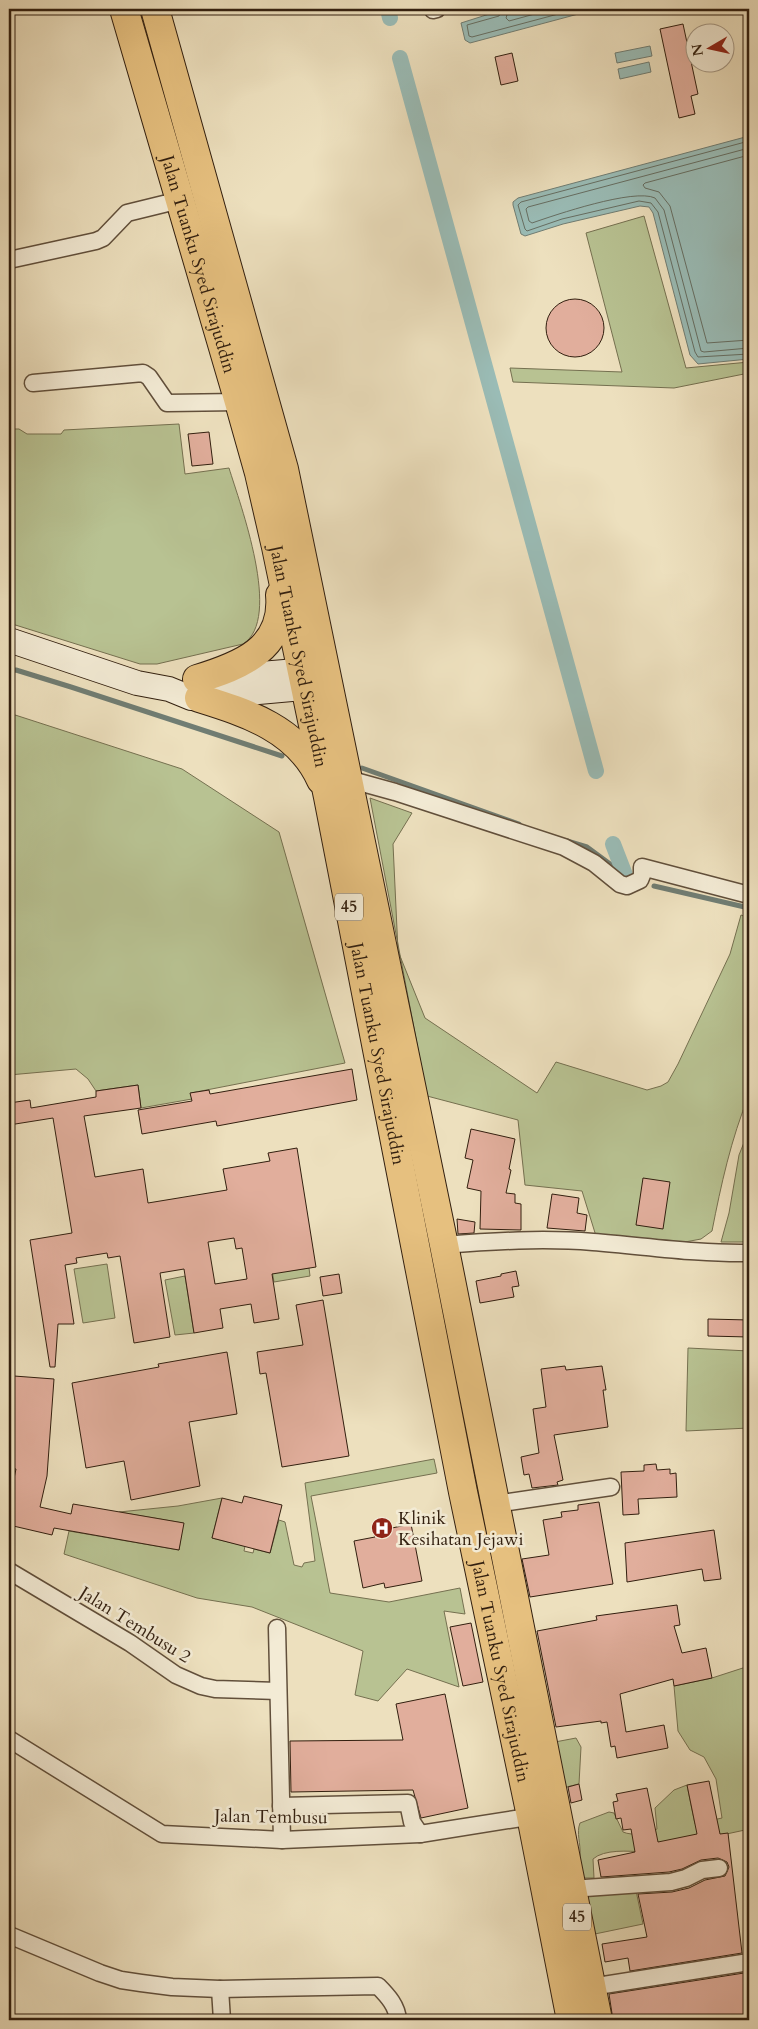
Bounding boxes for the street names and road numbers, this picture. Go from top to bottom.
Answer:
street label: Jalan Tuanku Syed Sirajuddin [154,150,243,377]
street label: Jalan Tuanku Syed Sirajuddin [263,540,334,770]
road number: 45 [335,894,363,920]
street label: Jalan Tuanku Syed Sirajuddin [343,937,412,1168]
street label: Jalan Tuanku Syed Sirajuddin [465,1556,536,1785]
street label: Jalan Tembusu 2 [72,1579,196,1669]
street label: Jalan Tembusu [211,1803,328,1830]
road number: 45 [563,1904,591,1930]

